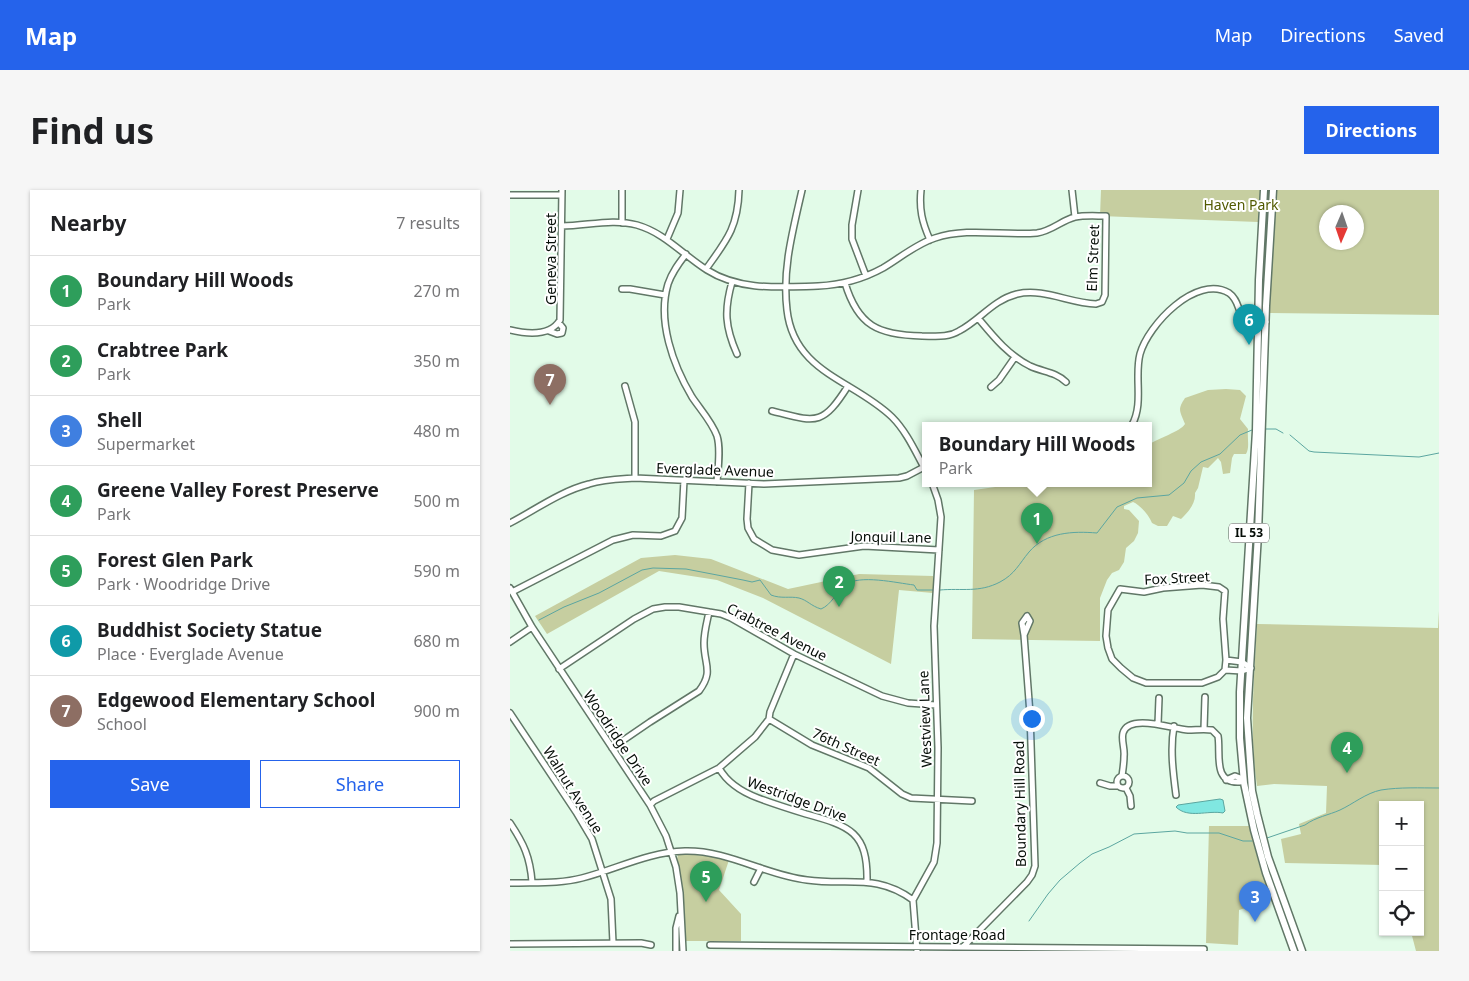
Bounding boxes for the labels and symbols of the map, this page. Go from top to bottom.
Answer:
park label: Haven Park [1203,195,1279,214]
north arrow [1319,205,1364,250]
street label: Geneva Street [541,213,560,305]
street label: Elm Street [1082,224,1103,292]
pin: 6 [1233,304,1265,345]
pin: 7 [534,364,566,405]
street label: Everglade Avenue [656,458,774,481]
pin: 1 [1021,503,1053,544]
road number: IL 53 [1229,523,1269,542]
street label: Jonquil Lane [848,526,932,547]
pin: 2 [823,566,855,607]
street label: Fox Street [1144,566,1210,589]
street label: Crabtree Avenue [724,598,831,665]
street label: Westview Lane [913,670,936,768]
street label: Woodridge Drive [579,686,657,789]
your location [1019,706,1045,732]
street label: 76th Street [809,723,883,770]
pin: 4 [1331,732,1363,773]
street label: Boundary Hill Road [1009,741,1030,867]
street label: Walnut Avenue [539,743,608,837]
street label: Westridge Drive [745,772,850,825]
pin: 5 [690,861,722,902]
pin: 3 [1239,881,1271,922]
street label: Frontage Road [909,925,1005,944]

